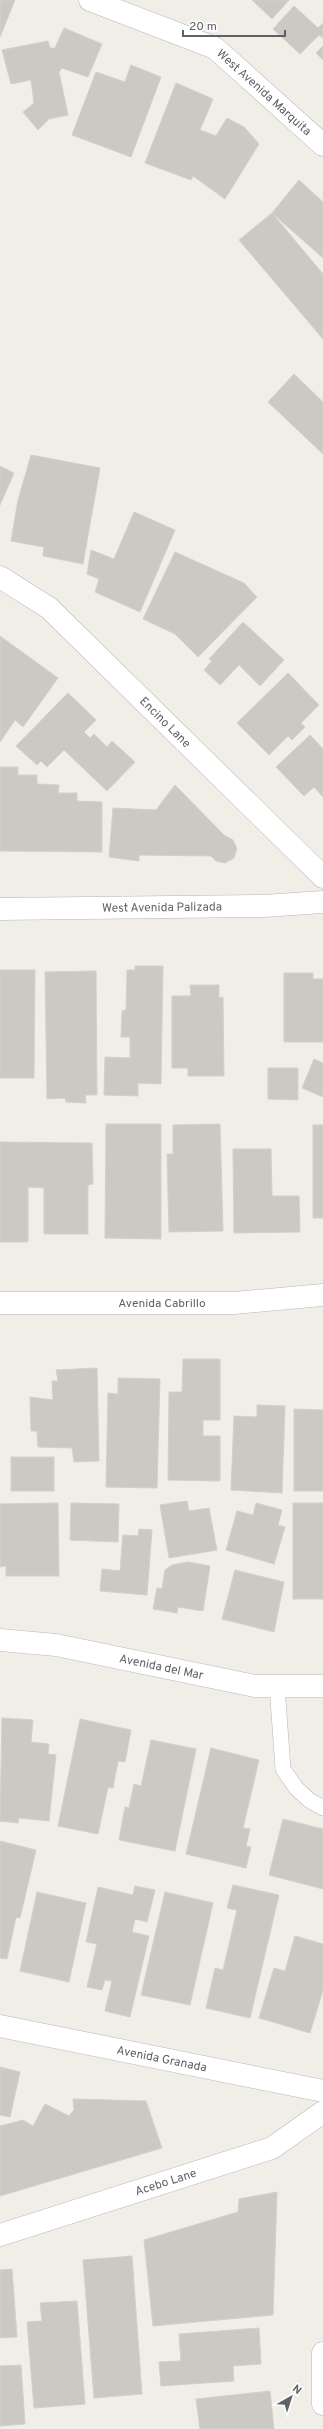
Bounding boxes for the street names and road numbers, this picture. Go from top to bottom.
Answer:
street label: West Avenida Marquita [213,46,314,140]
street label: Encino Lane [135,694,194,752]
street label: West Avenida Palizada [102,899,222,917]
street label: Avenida Cabrillo [118,1296,206,1312]
street label: Avenida del Mar [118,1651,205,1684]
street label: Avenida Granada [115,2043,208,2076]
street label: Acebo Lane [133,2166,199,2200]

